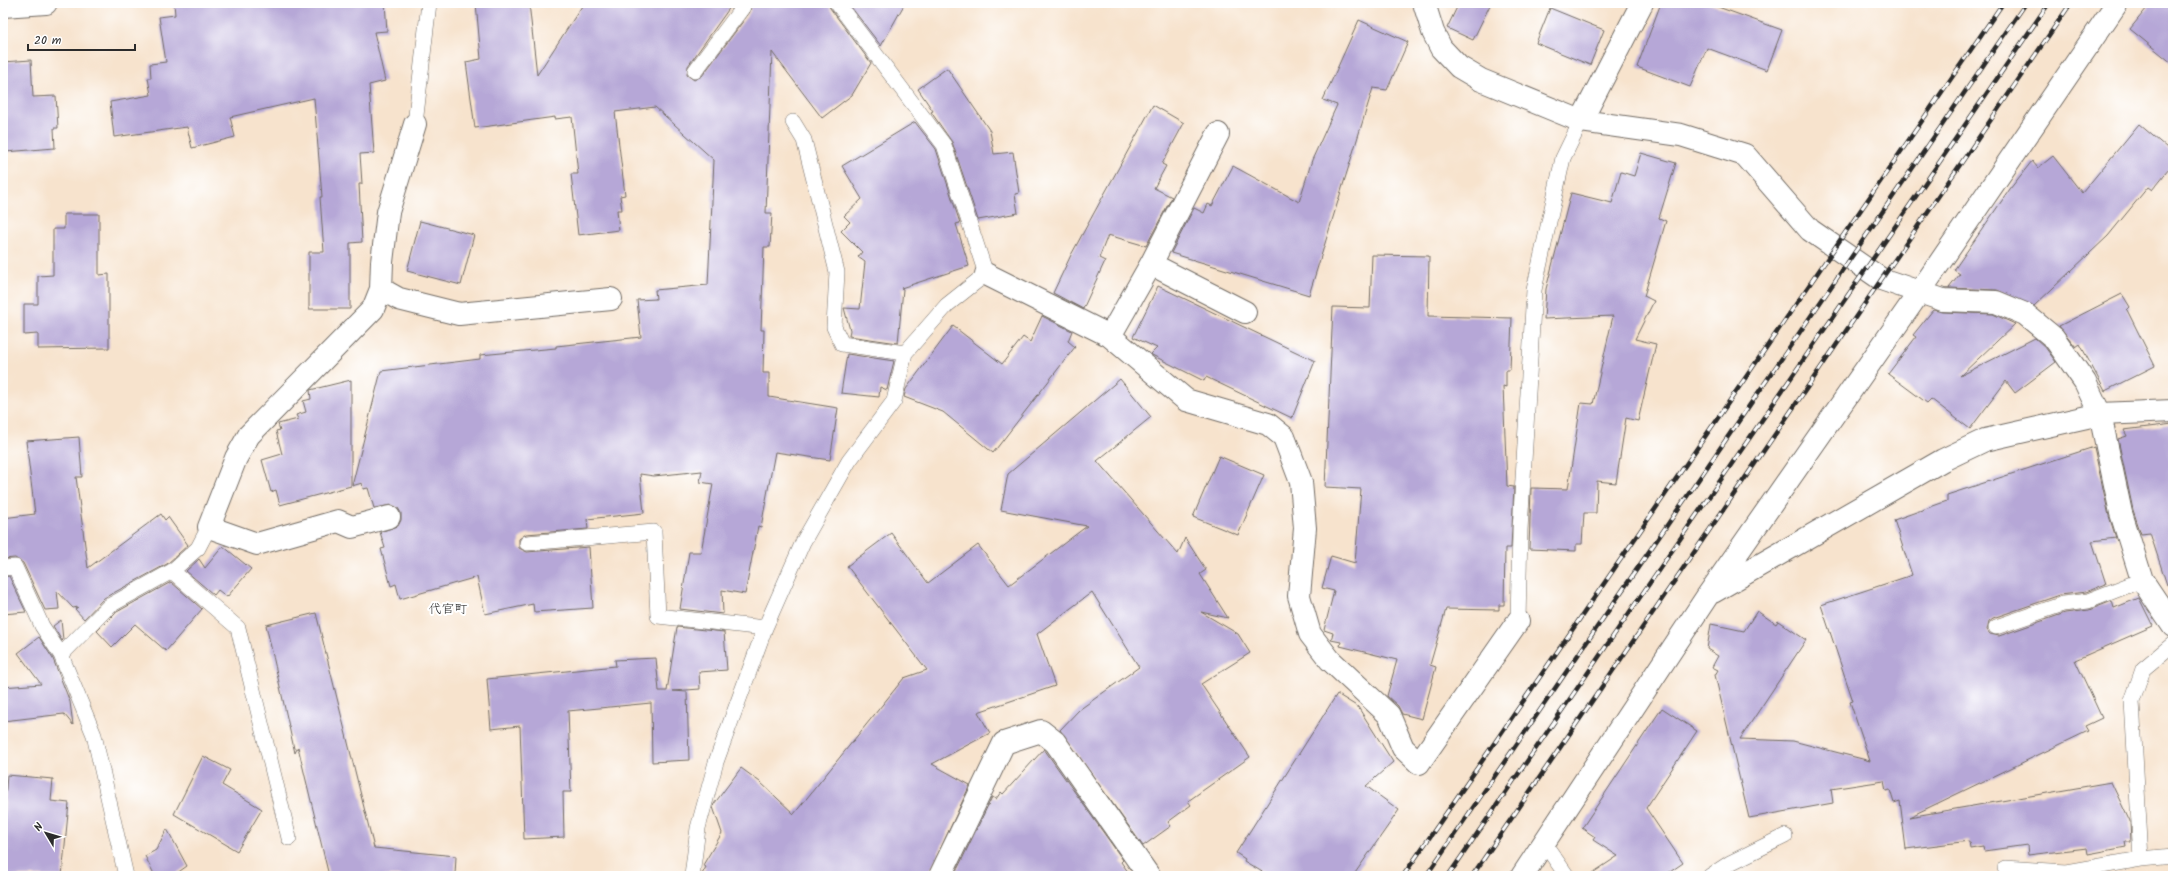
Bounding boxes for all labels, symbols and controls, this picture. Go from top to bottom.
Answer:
scale bar [28,26,135,52]
text: 20 m [34,31,62,50]
district label: 代官町 [428,599,468,620]
north arrow [26,813,66,853]
text: N [30,819,48,836]

